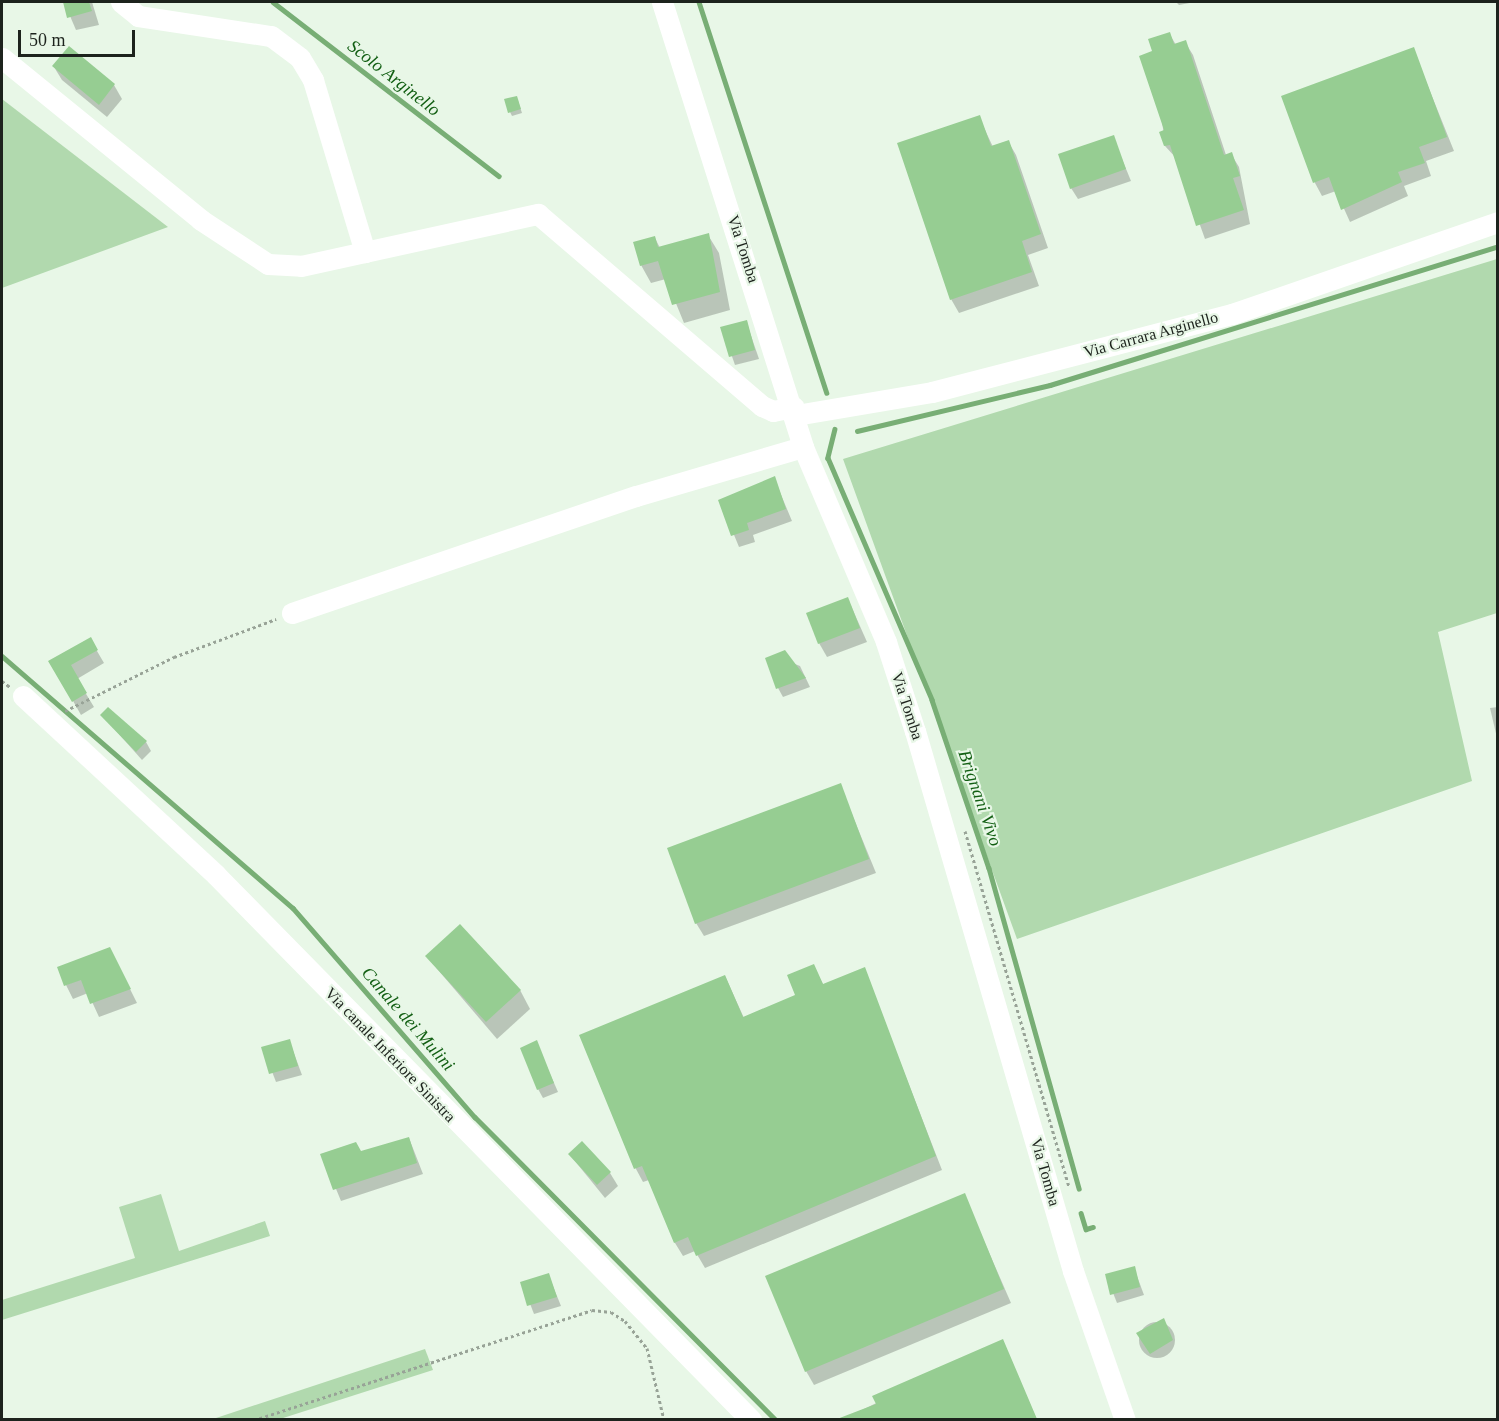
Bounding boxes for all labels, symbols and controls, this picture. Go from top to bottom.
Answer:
scale bar [21,18,138,56]
text: 50 m [29,30,66,50]
water label: Scolo Arginello [343,35,445,121]
street label: Via Tomba [723,213,763,285]
street label: Via Carrara Arginello [1081,308,1221,362]
street label: Via Tomba [887,670,927,742]
water label: Brignani Vivo [953,747,1007,849]
water label: Canale dei Mulini [357,962,459,1076]
street label: Via canale Inferiore Sinistra [321,984,459,1126]
street label: Via Tomba [1026,1136,1064,1208]

